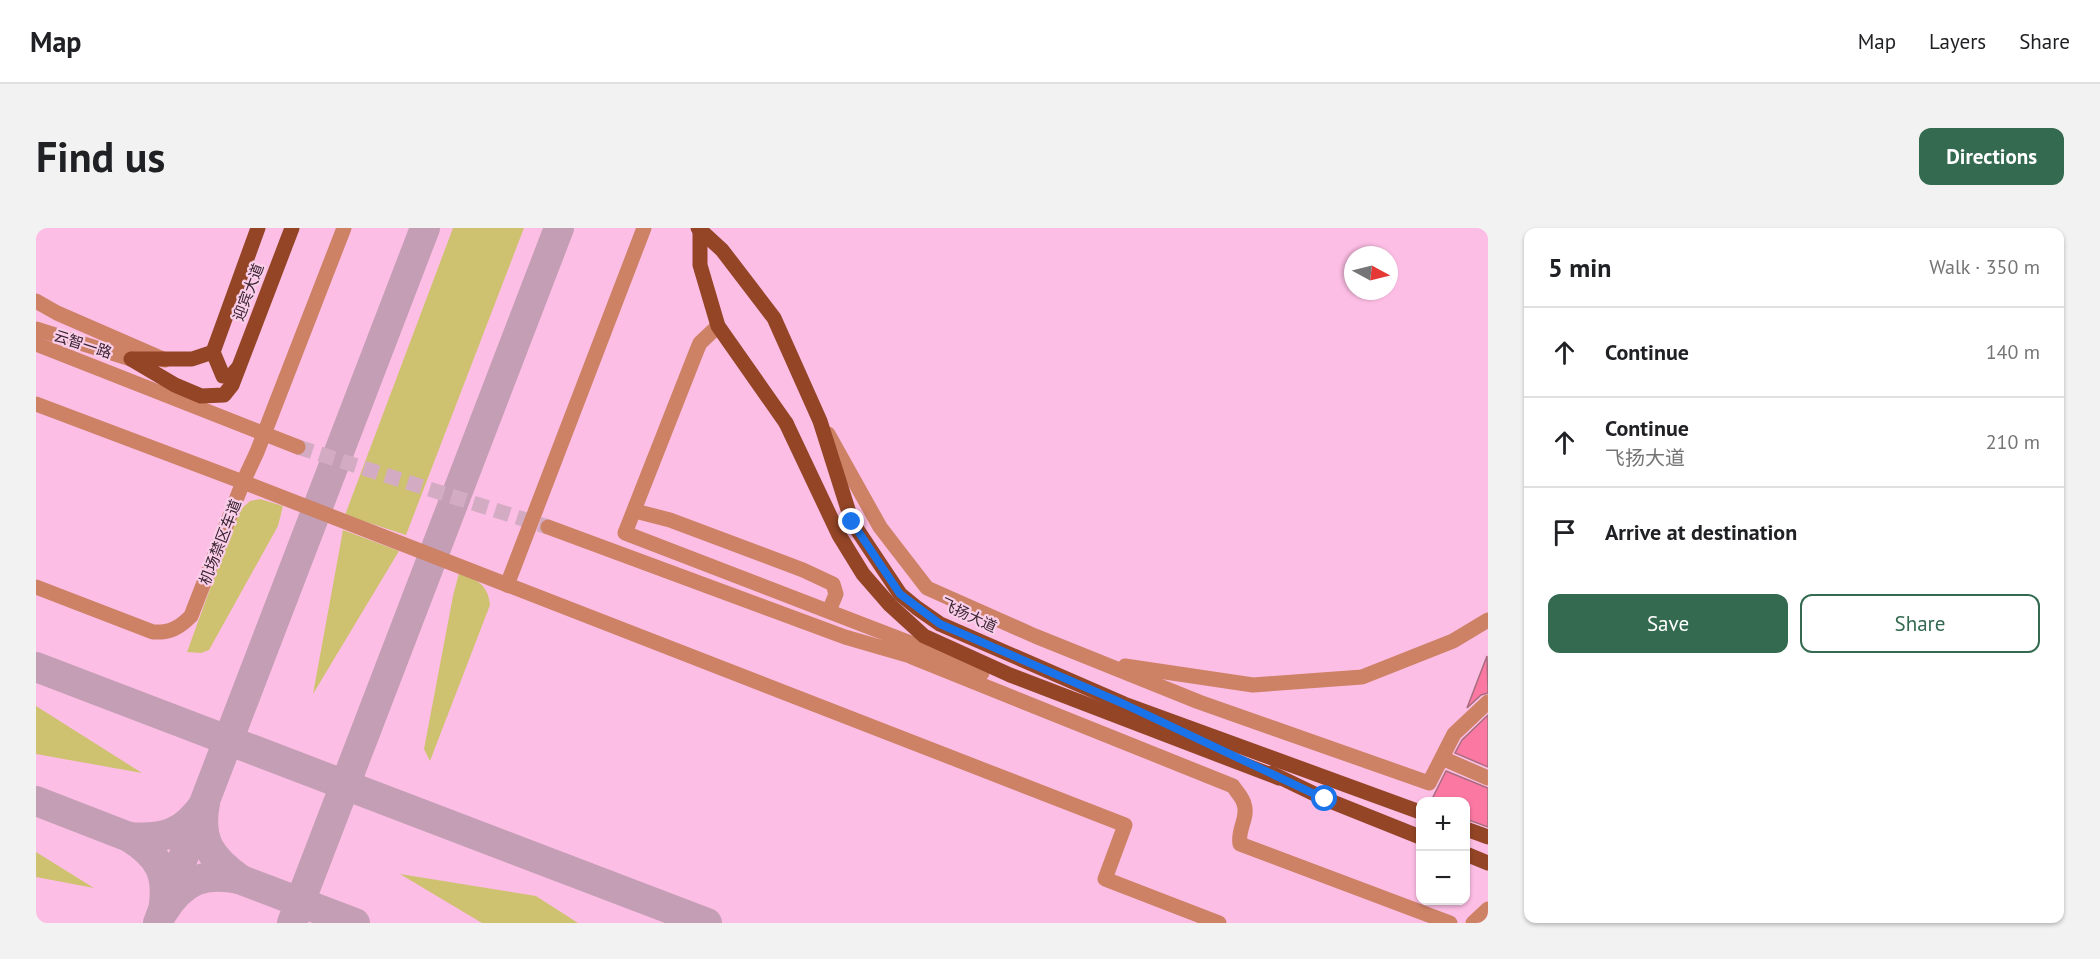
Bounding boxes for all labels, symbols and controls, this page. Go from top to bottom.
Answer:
text: Map [30,23,81,60]
text: Map [1858,28,1896,55]
text: Layers [1929,28,1986,55]
text: Share [2019,28,2070,55]
button: Directions [1919,128,2064,185]
text: Find us [36,129,165,184]
north arrow [1344,246,1398,300]
text: 5 min [1548,251,1611,284]
text: Walk · 350 m [1929,254,2040,280]
street label: 迎宾大道 [228,261,268,323]
street label: 云智一路 [52,326,114,362]
icon: ahead [1548,336,1581,369]
text: Continue [1605,338,1689,366]
text: 140 m [1986,339,2040,365]
text: Continue [1605,414,1689,442]
icon: ahead [1548,426,1581,459]
text: 210 m [1986,429,2040,455]
text: 飞扬大道 [1605,445,1685,471]
street label: 机场禁区车道 [195,497,245,587]
route end [838,508,864,534]
icon: arrive [1548,516,1581,549]
text: Arrive at destination [1605,518,1797,546]
street label: 飞扬大道 [938,594,1000,636]
button: Save [1548,594,1788,653]
button: Share [1800,594,2040,653]
route start [1311,785,1337,811]
map controls [1416,797,1470,905]
button: + [1416,797,1470,851]
button: − [1416,851,1470,905]

